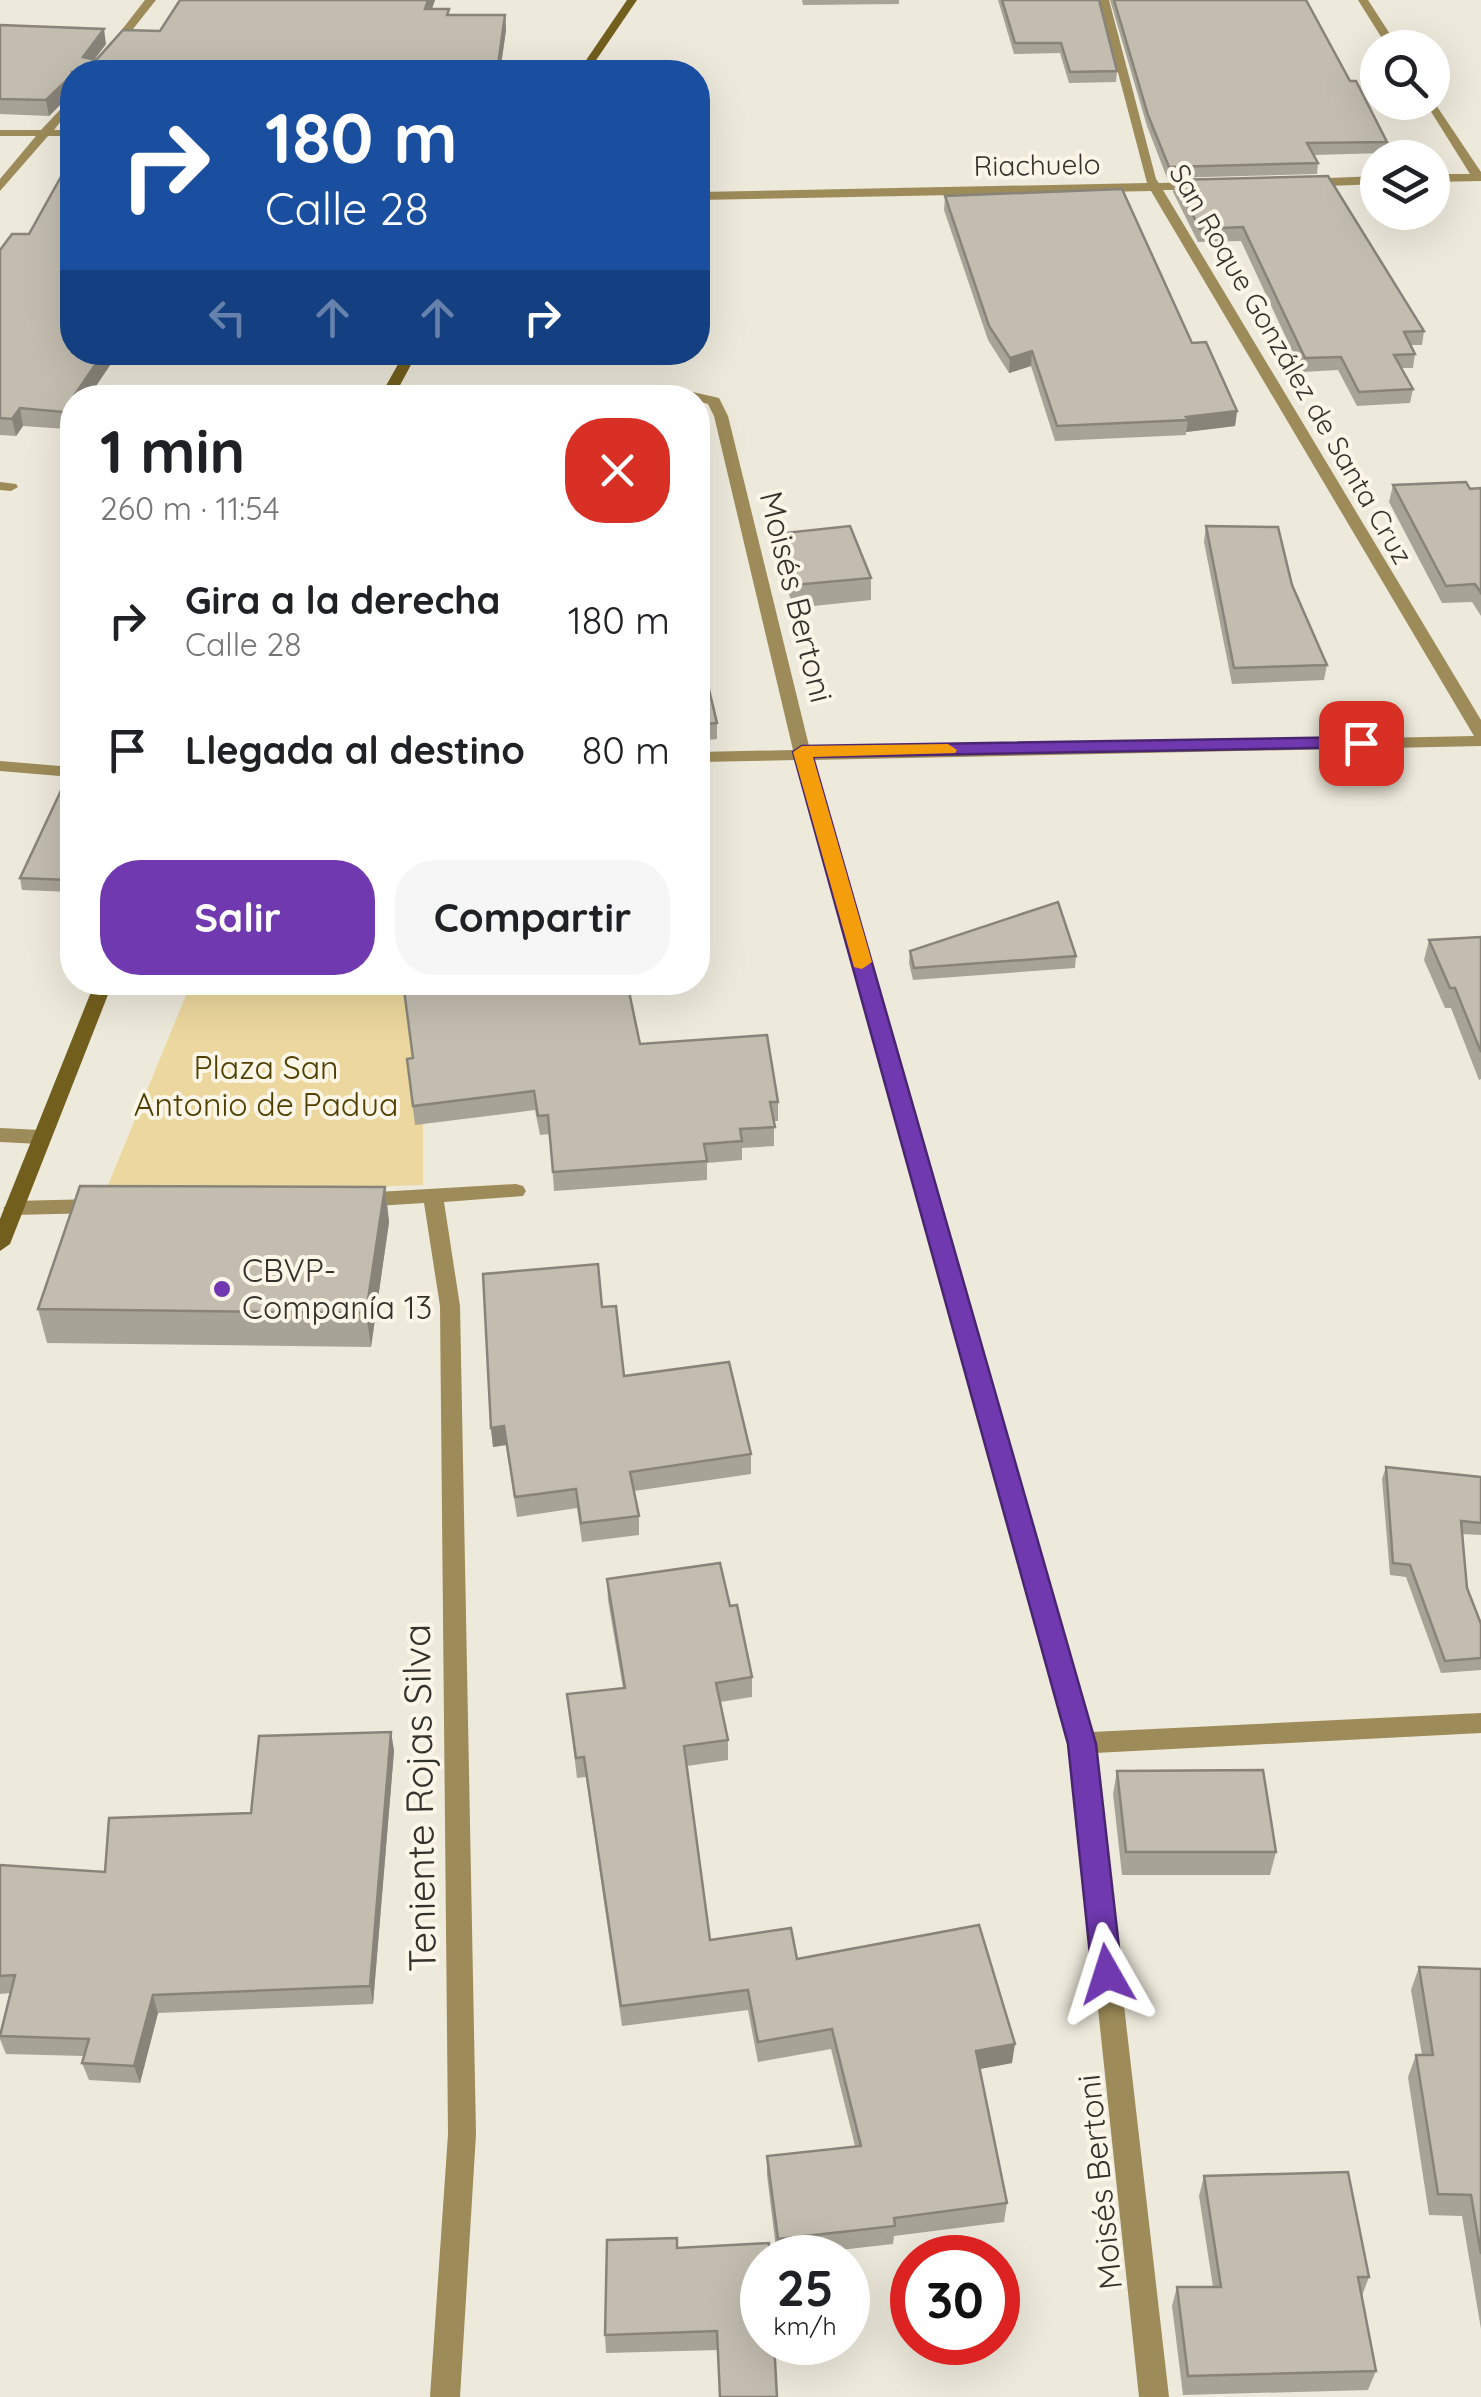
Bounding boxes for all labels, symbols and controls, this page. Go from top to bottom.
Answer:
map controls [1360,30,1450,230]
button: search [1360,30,1450,120]
text: 180 m [265,93,458,181]
icon: right [100,100,230,230]
button: layers [1360,140,1450,230]
street label: Riachuelo [973,146,1101,183]
street label: San Roque González de Santa Cruz [1162,157,1421,570]
text: Calle 28 [265,180,429,236]
icon: left [200,290,255,345]
icon: ahead [305,290,360,345]
icon: ahead [410,290,465,345]
icon: right [515,290,570,345]
text: 1 min [100,413,245,488]
button: close [565,418,670,523]
street label: Moisés Bertoni [751,487,843,706]
text: 260 m · 11:54 [100,488,280,528]
text: Gira a la derecha [185,576,500,624]
icon: right [100,593,155,648]
text: 180 m [568,596,670,644]
text: Calle 28 [185,624,302,664]
pin [1319,701,1404,786]
icon: arrive [1334,716,1389,771]
icon: arrive [100,723,155,778]
text: Llegada al destino [185,726,525,774]
text: 80 m [582,726,670,774]
button: Salir [100,860,375,975]
button: Compartir [395,860,670,975]
park label: Plaza San Antonio de Padua [134,1047,398,1124]
place label: CBVP- Companía 13 [242,1250,432,1327]
marker: CBVP- Companía 13 [211,1278,233,1300]
street label: Teniente Rojas Silva [392,1624,446,1972]
position arrow [1055,1922,1159,2026]
street label: Moisés Bertoni [1068,2073,1130,2292]
speed limit sign: 30 [890,2235,1020,2365]
text: 25 [776,2256,834,2319]
text: km/h [773,2310,837,2341]

